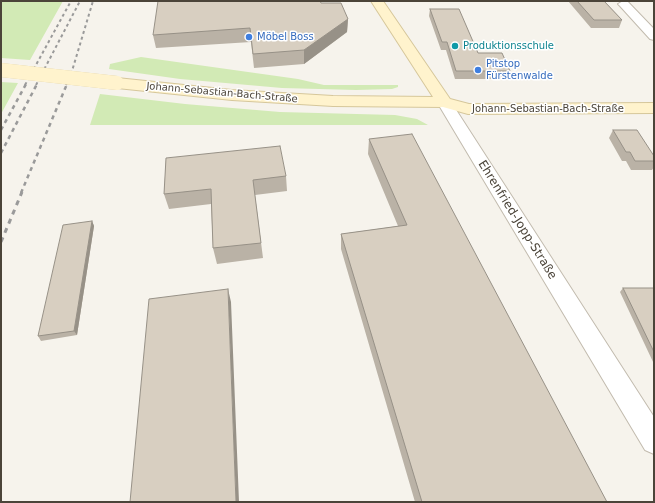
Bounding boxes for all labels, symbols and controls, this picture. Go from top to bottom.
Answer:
place label: Möbel Boss [257,31,314,43]
marker: Möbel Boss [244,32,254,42]
place label: Produktionsschule [463,40,554,52]
marker: Produktionsschule [450,41,460,51]
place label: Pitstop Fürstenwalde [486,58,553,82]
marker: Pitstop Fürstenwalde [473,65,483,75]
street label: Johann-Sebastian-Bach-Straße [146,80,298,106]
street label: Johann-Sebastian-Bach-Straße [472,103,624,115]
street label: Ehrenfried-Jopp-Straße [475,158,559,282]

